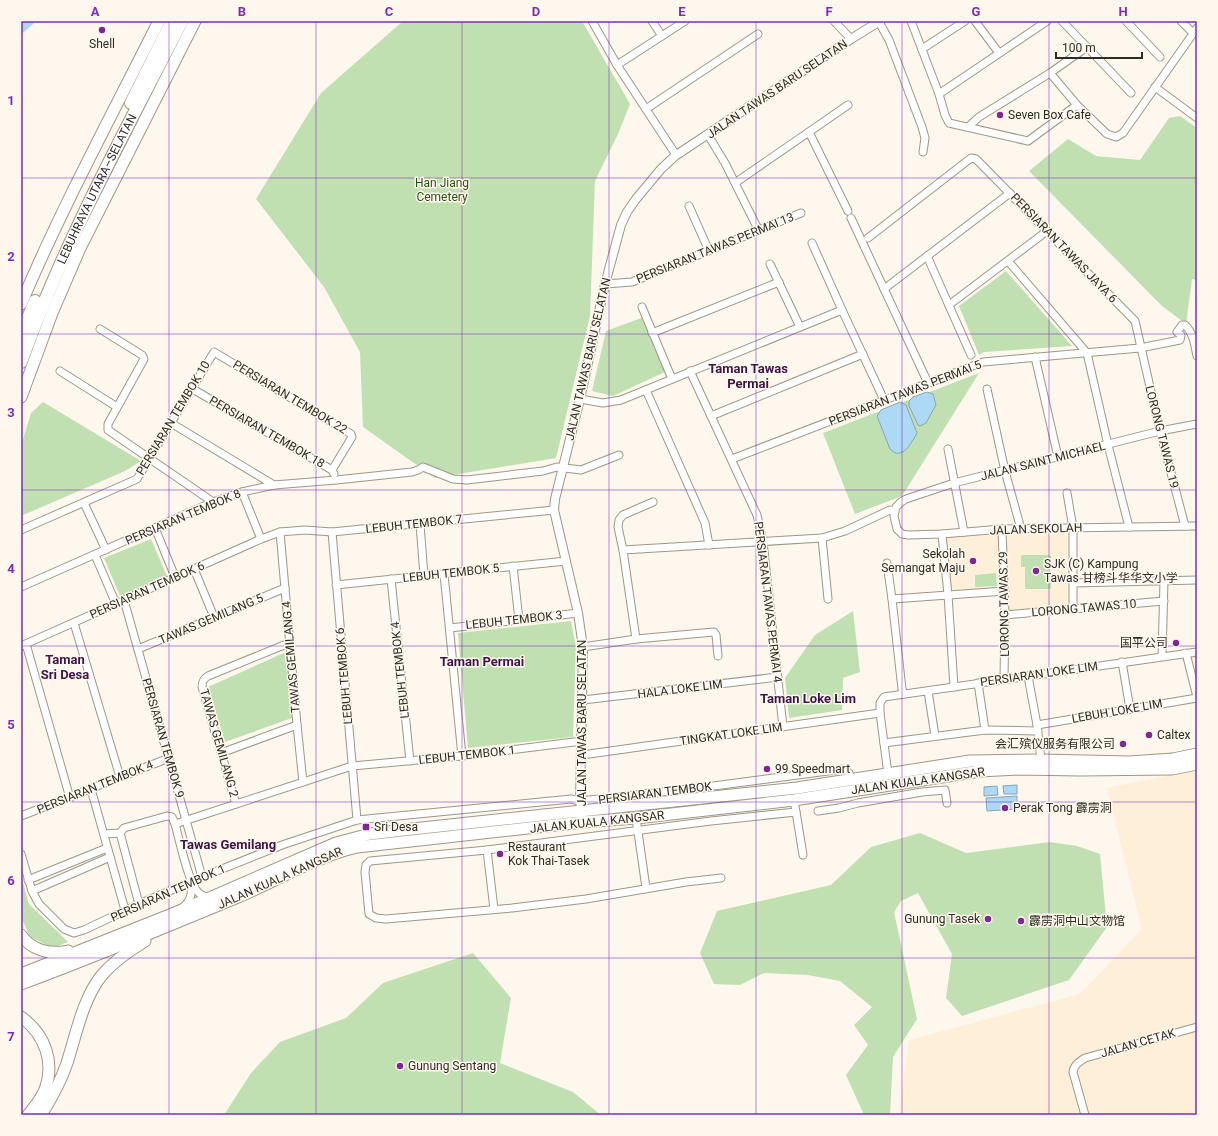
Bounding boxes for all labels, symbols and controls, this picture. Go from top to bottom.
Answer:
text: A [91,4,100,19]
text: B [238,4,246,19]
text: C [385,4,394,19]
text: D [532,4,540,19]
text: E [678,4,686,19]
text: F [825,4,833,19]
text: G [972,4,981,19]
text: H [1118,4,1128,19]
marker: Shell [97,25,107,35]
scale bar [1056,34,1142,60]
place label: Shell [89,37,115,51]
street label: JALAN TAWAS BARU SELATAN [704,37,850,141]
text: 100 m [1062,41,1096,55]
text: 1 [7,93,15,108]
place label: Seven Box Cafe [1008,108,1091,122]
marker: Seven Box Cafe [995,110,1005,120]
street label: LEBUHRAYA UTARA–SELATAN [54,112,139,266]
park label: Han Jiang Cemetery [415,176,469,204]
street label: PERSIARAN TAWAS JAYA 6 [1008,190,1120,306]
street label: PERSIARAN TAWAS PERMAI 13 [634,210,796,286]
text: 2 [7,249,15,264]
street label: JALAN TAWAS BARU SELATAN [562,276,614,442]
street label: PERSIARAN TEMBOK 22 [230,357,350,437]
street label: PERSIARAN TAWAS PERMAI 5 [827,357,983,429]
street label: PERSIARAN TEMBOK 10 [133,358,213,478]
district label: Taman Tawas Permai [708,361,788,391]
street label: LORONG TAWAS 19 [1142,384,1182,490]
street label: PERSIARAN TEMBOK 18 [207,393,327,471]
text: 3 [7,405,15,420]
street label: JALAN SAINT MICHAEL [979,439,1107,483]
street label: PERSIARAN TEMBOK 8 [123,486,243,548]
street label: LEBUH TEMBOK 7 [365,512,463,536]
street label: JALAN SEKOLAH [989,520,1083,538]
street label: PERSIARAN TAWAS PERMAI 4 [751,521,785,684]
place label: Sekolah Semangat Maju [881,547,965,575]
street label: LORONG TAWAS 29 [996,551,1012,657]
marker: Sekolah Semangat Maju [968,556,978,566]
place label: SJK (C) Kampung Tawas 甘榜斗华华文小学 [1044,557,1178,585]
street label: PERSIARAN TEMBOK 6 [87,558,207,622]
text: 4 [7,561,15,576]
street label: LEBUH TEMBOK 5 [402,561,500,585]
marker: SJK (C) Kampung Tawas 甘榜斗华华文小学 [1031,566,1041,576]
street label: TAWAS GEMILANG 5 [157,591,266,647]
street label: LORONG TAWAS 10 [1031,596,1137,620]
street label: TAWAS GEMILANG 4 [279,600,303,713]
street label: LEBUH TEMBOK 3 [465,608,563,632]
street label: LEBUH TEMBOK 4 [388,621,412,719]
street label: LEBUH TEMBOK 6 [333,627,355,725]
place label: 国平公司 [1120,636,1168,650]
marker: 国平公司 [1171,638,1181,648]
street label: JALAN TAWAS BARU SELATAN [575,640,589,806]
district label: Taman Sri Desa [41,652,89,682]
district label: Taman Permai [440,654,524,669]
street label: PERSIARAN LOKE LIM [979,659,1099,689]
street label: PERSIARAN TEMBOK 9 [139,676,187,800]
street label: HALA LOKE LIM [637,677,723,701]
street label: TAWAS GEMILANG 2 [197,687,241,799]
district label: Taman Loke Lim [760,691,856,706]
street label: LEBUH LOKE LIM [1071,696,1163,726]
text: 5 [7,717,15,732]
street label: TINGKAT LOKE LIM [679,720,783,748]
place label: Caltex [1157,728,1191,742]
marker: Caltex [1144,730,1154,740]
place label: 会汇殡仪服务有限公司 [995,737,1115,751]
marker: 会汇殡仪服务有限公司 [1118,739,1128,749]
street label: LEBUH TEMBOK 1 [418,743,516,767]
street label: PERSIARAN TEMBOK 4 [35,757,155,817]
place label: 99 Speedmart [775,762,850,776]
marker: 99 Speedmart [762,764,772,774]
street label: JALAN KUALA KANGSAR [850,765,986,797]
street label: PERSIARAN TEMBOK [597,779,713,807]
place label: Perak Tong 霹雳洞 [1013,801,1112,815]
marker: Perak Tong 霹雳洞 [1000,803,1010,813]
street label: JALAN KUALA KANGSAR [529,808,666,836]
place label: Sri Desa [374,820,418,834]
marker: Sri Desa [361,822,371,832]
district label: Tawas Gemilang [180,837,276,852]
place label: Restaurant Kok Thai-Tasek [508,840,590,868]
street label: JALAN KUALA KANGSAR [215,844,345,912]
marker: Restaurant Kok Thai-Tasek [495,849,505,859]
street label: PERSIARAN TEMBOK 1 [108,861,228,925]
text: 6 [7,873,15,888]
place label: Gunung Tasek [904,912,981,926]
marker: Gunung Tasek [983,914,993,924]
place label: 霹雳洞中山文物馆 [1029,914,1125,928]
marker: 霹雳洞中山文物馆 [1016,916,1026,926]
street label: JALAN CETAK [1099,1026,1177,1060]
text: 7 [7,1029,15,1044]
place label: Gunung Sentang [408,1059,496,1073]
marker: Gunung Sentang [395,1061,405,1071]

